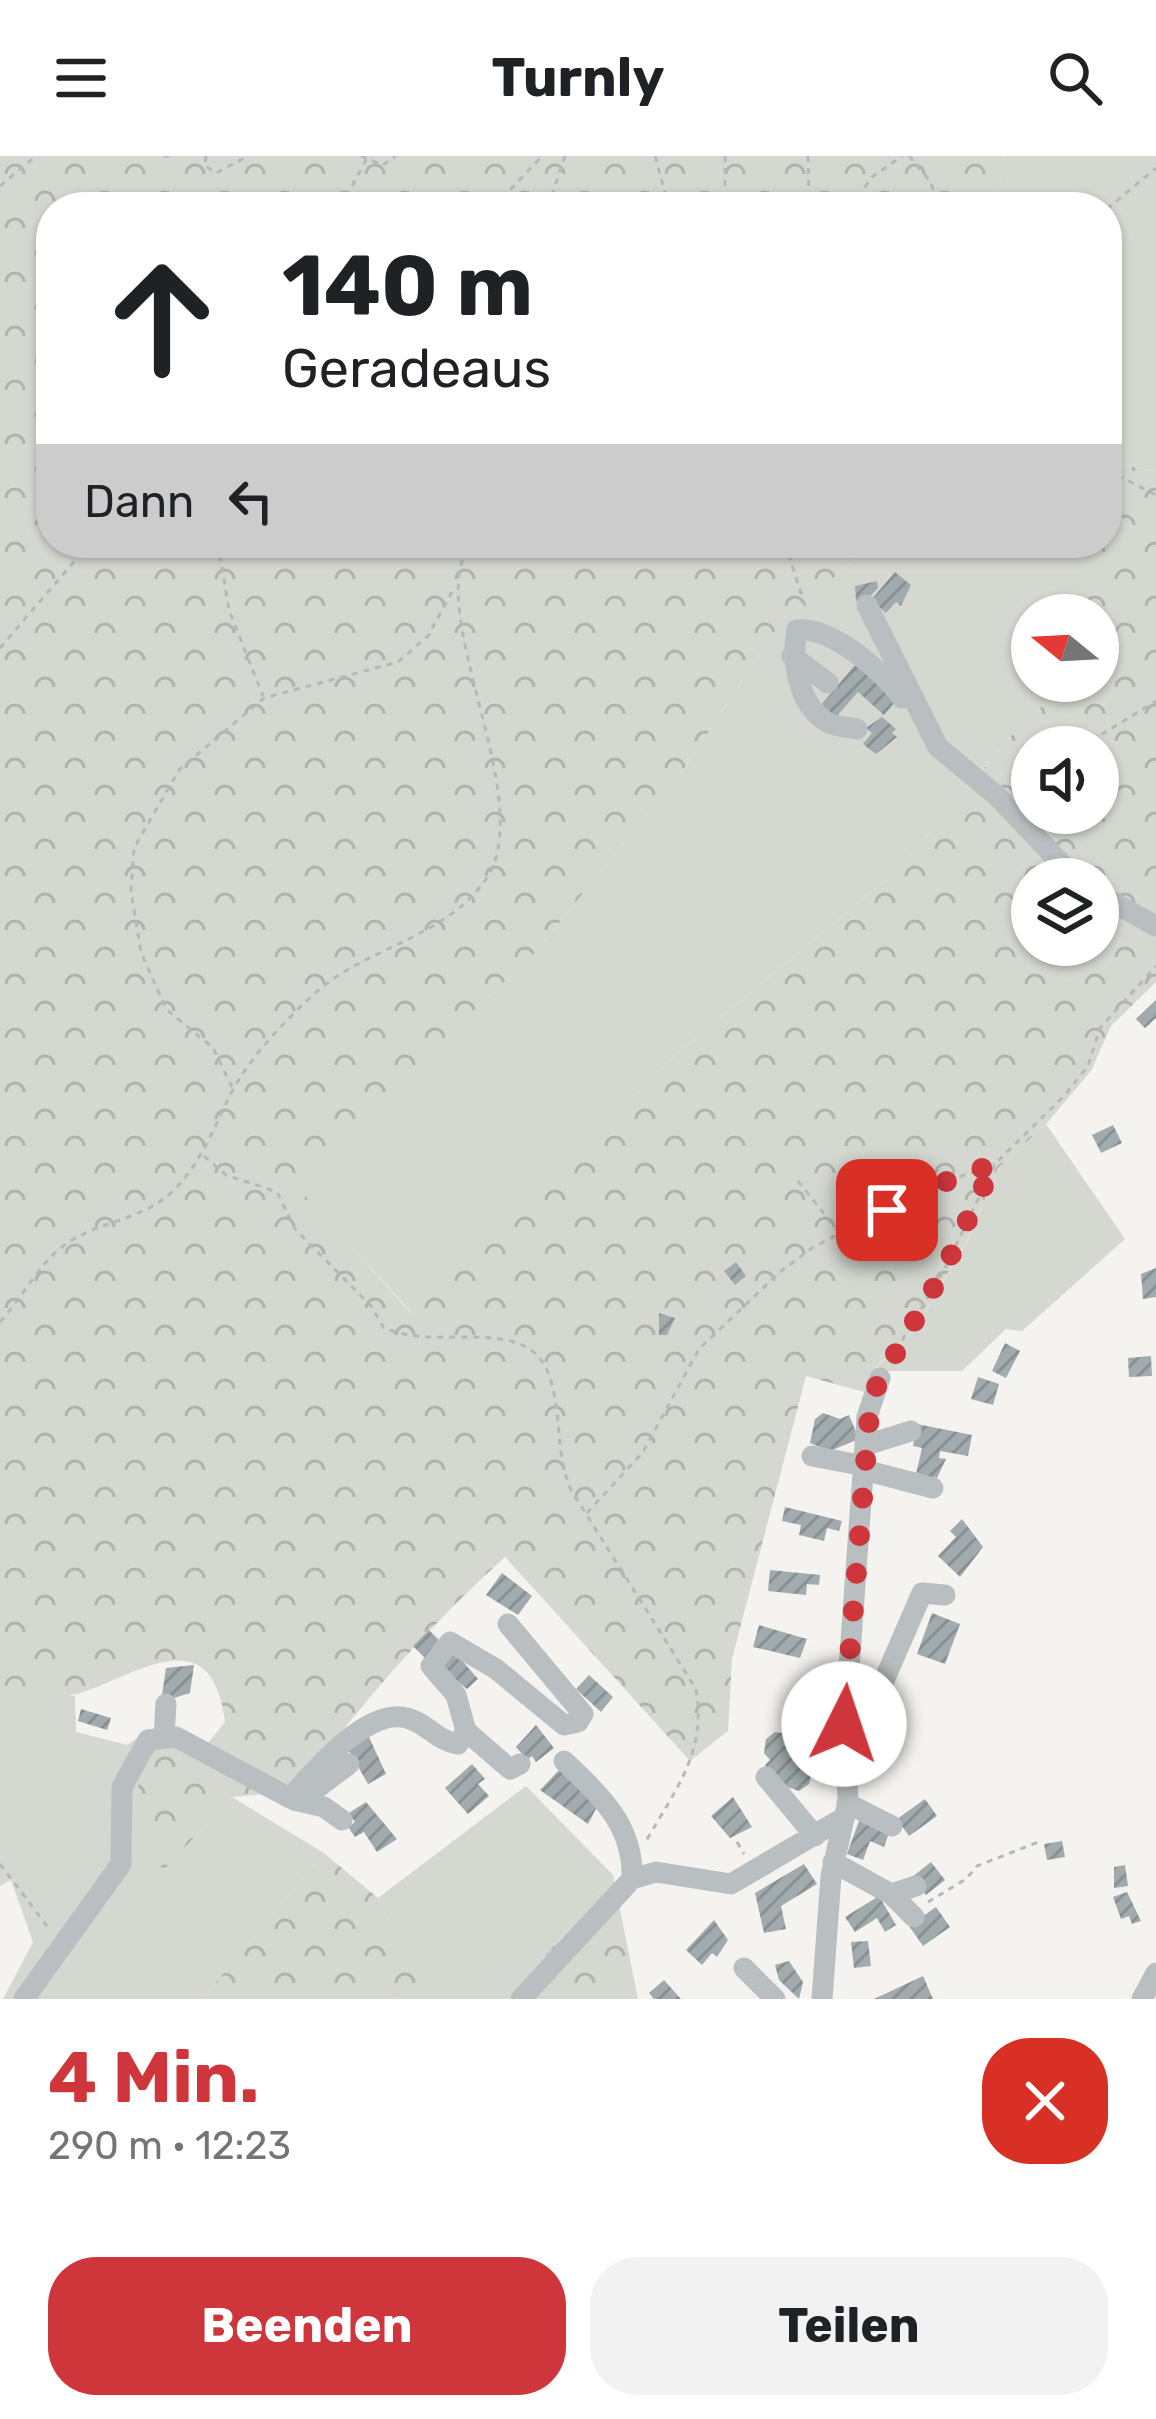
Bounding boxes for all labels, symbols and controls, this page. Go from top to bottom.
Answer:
icon: menu [48,45,114,111]
icon: search [1042,45,1108,111]
text: Turnly [492,46,664,110]
text: 140 m [282,236,533,336]
icon: ahead [84,240,240,396]
text: Geradeaus [282,337,551,401]
icon: left [218,468,284,534]
text: Dann [84,475,194,528]
north arrow [1011,594,1119,702]
map controls [1011,594,1119,966]
button: sound [1011,726,1119,834]
button: layers [1011,858,1119,966]
pin [836,1159,938,1261]
icon: arrive [854,1177,920,1243]
position arrow [781,1661,907,1787]
text: 4 Min. [48,2035,259,2120]
button: close [982,2038,1108,2164]
text: 290 m · 12:23 [48,2123,291,2169]
button: Beenden [48,2257,566,2395]
button: Teilen [590,2257,1108,2395]

